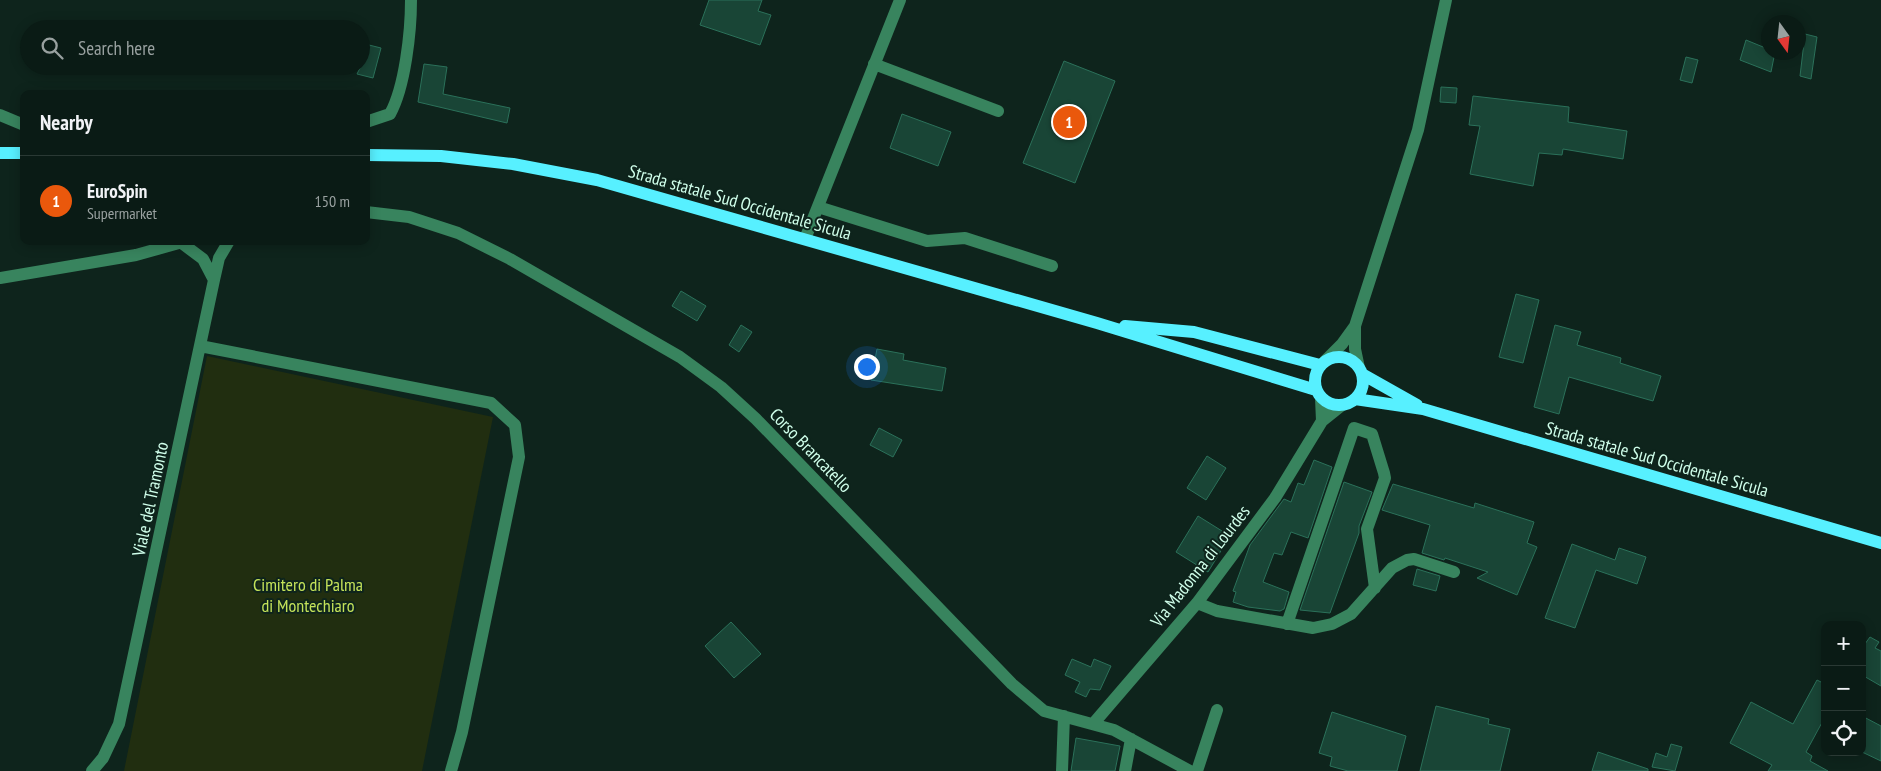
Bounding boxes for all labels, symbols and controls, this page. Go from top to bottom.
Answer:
north arrow [1761,15,1806,60]
search box [20,20,370,75]
icon: search [38,34,66,62]
text: Search here [78,36,155,60]
pin: 1 [1053,103,1085,141]
text: Nearby [40,109,93,136]
street label: Strada statale Sud Occidentale Sicula [626,159,854,245]
text: EuroSpin [87,179,147,203]
text: 1 [52,191,60,211]
text: 150 m [315,191,350,211]
text: Supermarket [87,203,157,223]
your location [854,354,880,380]
street label: Corso Brancatello [765,403,857,497]
street label: Strada statale Sud Occidentale Sicula [1543,416,1771,502]
street label: Viale del Tramonto [126,440,173,559]
street label: Via Madonna di Lourdes [1145,500,1255,632]
park label: Cimitero di Palma di Montechiaro [253,573,363,617]
map controls [1821,621,1866,756]
button: + [1821,621,1866,666]
button: − [1821,666,1866,711]
button: locate [1821,711,1866,756]

